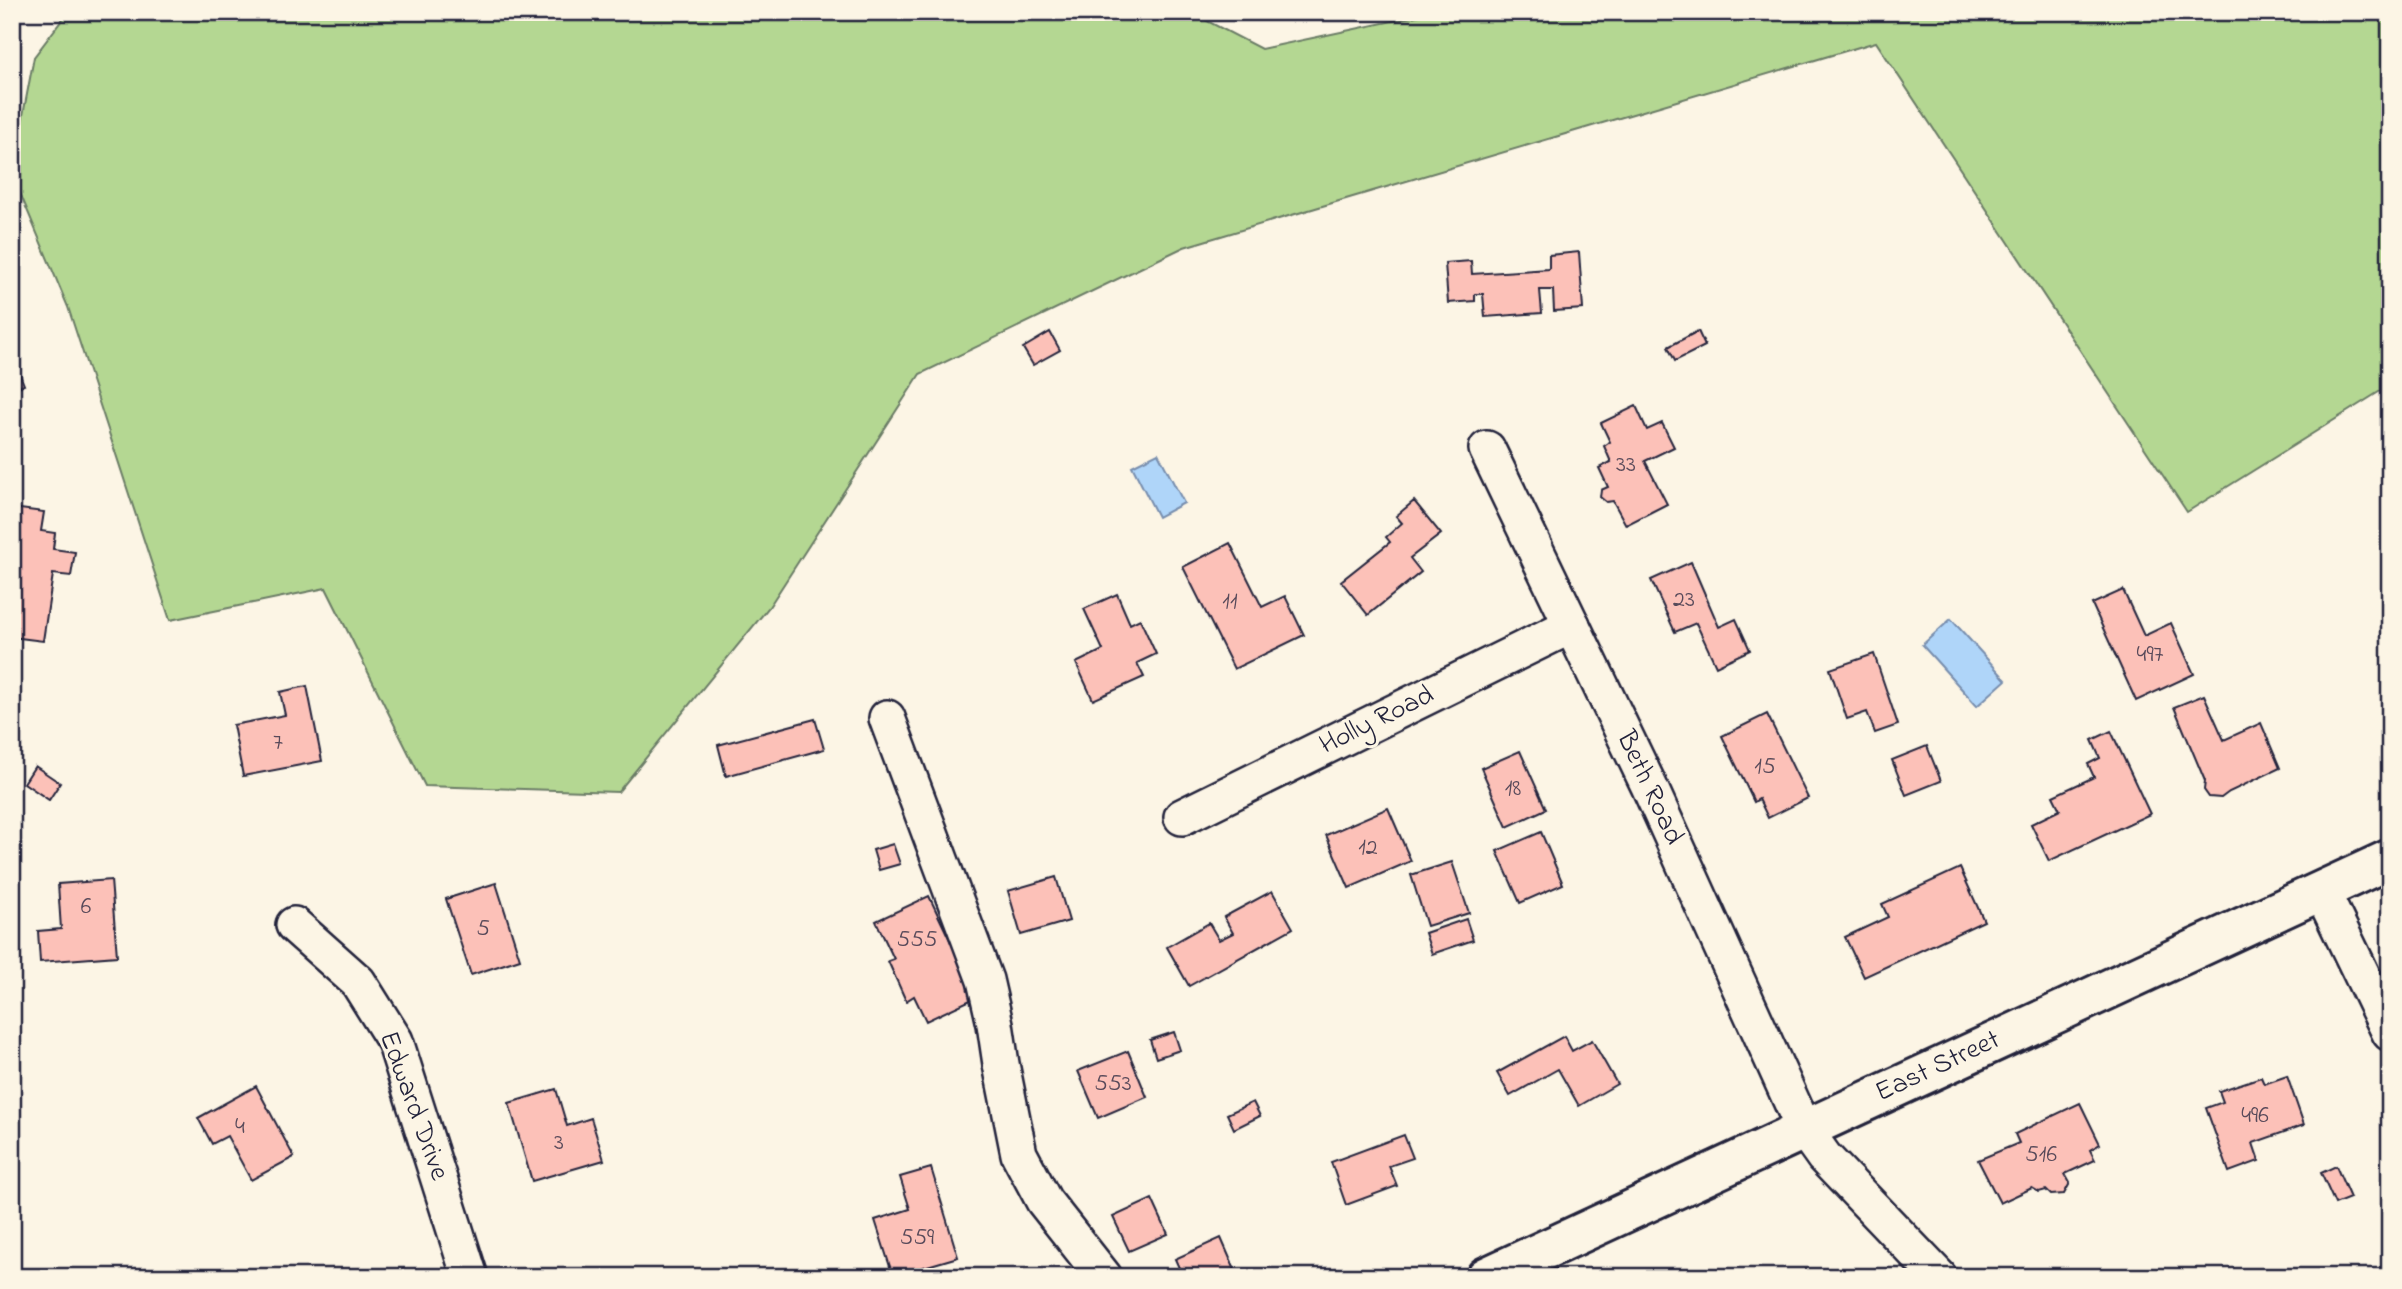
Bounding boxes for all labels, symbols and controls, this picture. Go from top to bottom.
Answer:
house number: 33 [1616,448,1636,483]
house number: 23 [1673,583,1695,618]
house number: 11 [1222,585,1238,620]
house number: 497 [2137,638,2164,673]
street label: Holly Road [1313,676,1441,766]
street label: Beth Road [1604,723,1693,852]
house number: 7 [273,726,283,761]
house number: 15 [1754,750,1776,785]
house number: 18 [1505,772,1521,807]
house number: 12 [1358,831,1378,866]
house number: 6 [81,890,92,925]
house number: 5 [476,912,490,947]
house number: 555 [896,923,938,958]
street label: East Street [1869,1020,2007,1114]
street label: Edward Drive [367,1026,459,1187]
house number: 553 [1094,1067,1132,1102]
house number: 496 [2241,1099,2269,1134]
house number: 4 [235,1110,245,1145]
house number: 3 [554,1126,564,1161]
house number: 516 [2025,1138,2057,1173]
house number: 559 [900,1221,935,1256]

